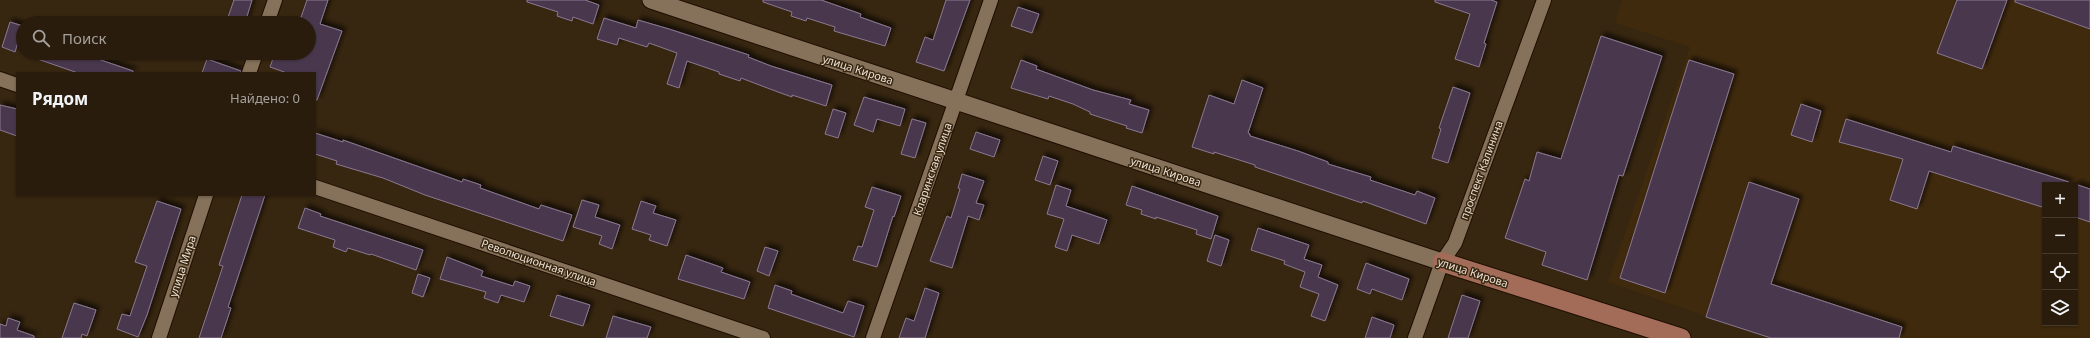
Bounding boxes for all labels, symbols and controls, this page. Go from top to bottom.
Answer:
search box [16,16,316,60]
icon: search [30,27,52,49]
text: Поиск [62,28,107,48]
street label: улица Кирова [821,51,895,87]
text: Рядом [32,87,88,110]
text: Найдено: 0 [230,89,300,107]
street label: проспект Калинина [1456,118,1506,222]
street label: Кларинская улица [909,121,955,217]
street label: улица Кирова [1129,153,1203,189]
map controls [2042,182,2078,326]
button: + [2042,182,2078,218]
button: − [2042,218,2078,254]
street label: улица Мира [165,233,199,299]
street label: Революционная улица [479,235,599,289]
street label: улица Кирова [1436,254,1510,290]
button: locate [2042,254,2078,290]
button: layers [2042,290,2078,326]

